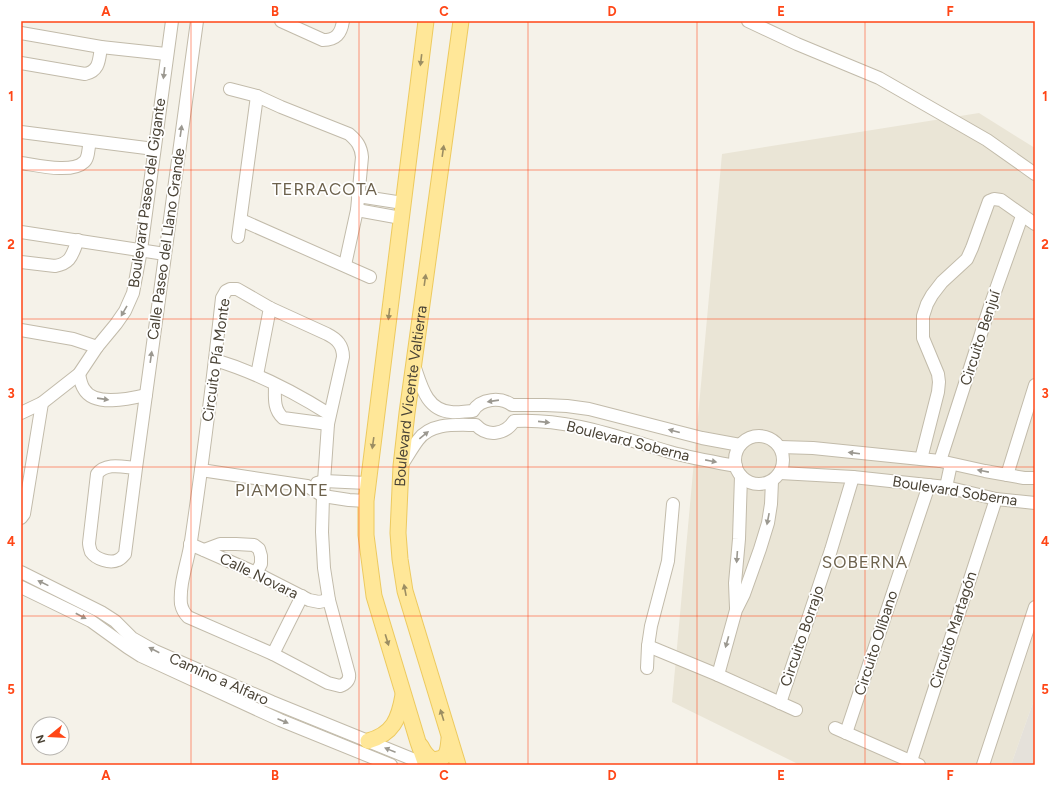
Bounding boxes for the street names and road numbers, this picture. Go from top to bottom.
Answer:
street label: Boulevard Paseo del Gigante [125,97,169,289]
street label: Calle Paseo del Llano Grande [144,147,188,341]
street label: Circuito Benjuí [956,287,1004,388]
street label: Circuito Pía Monte [198,297,234,423]
street label: Boulevard Vicente Valtierra [391,304,431,487]
street label: Boulevard Soberna [565,417,691,465]
street label: Boulevard Soberna [891,472,1019,510]
street label: Calle Novara [217,549,301,603]
street label: Circuito Martagón [926,569,980,691]
street label: Circuito Borrajo [776,583,828,689]
street label: Circuito Olíbano [851,588,902,698]
street label: Camino a Alfaro [166,649,272,709]

